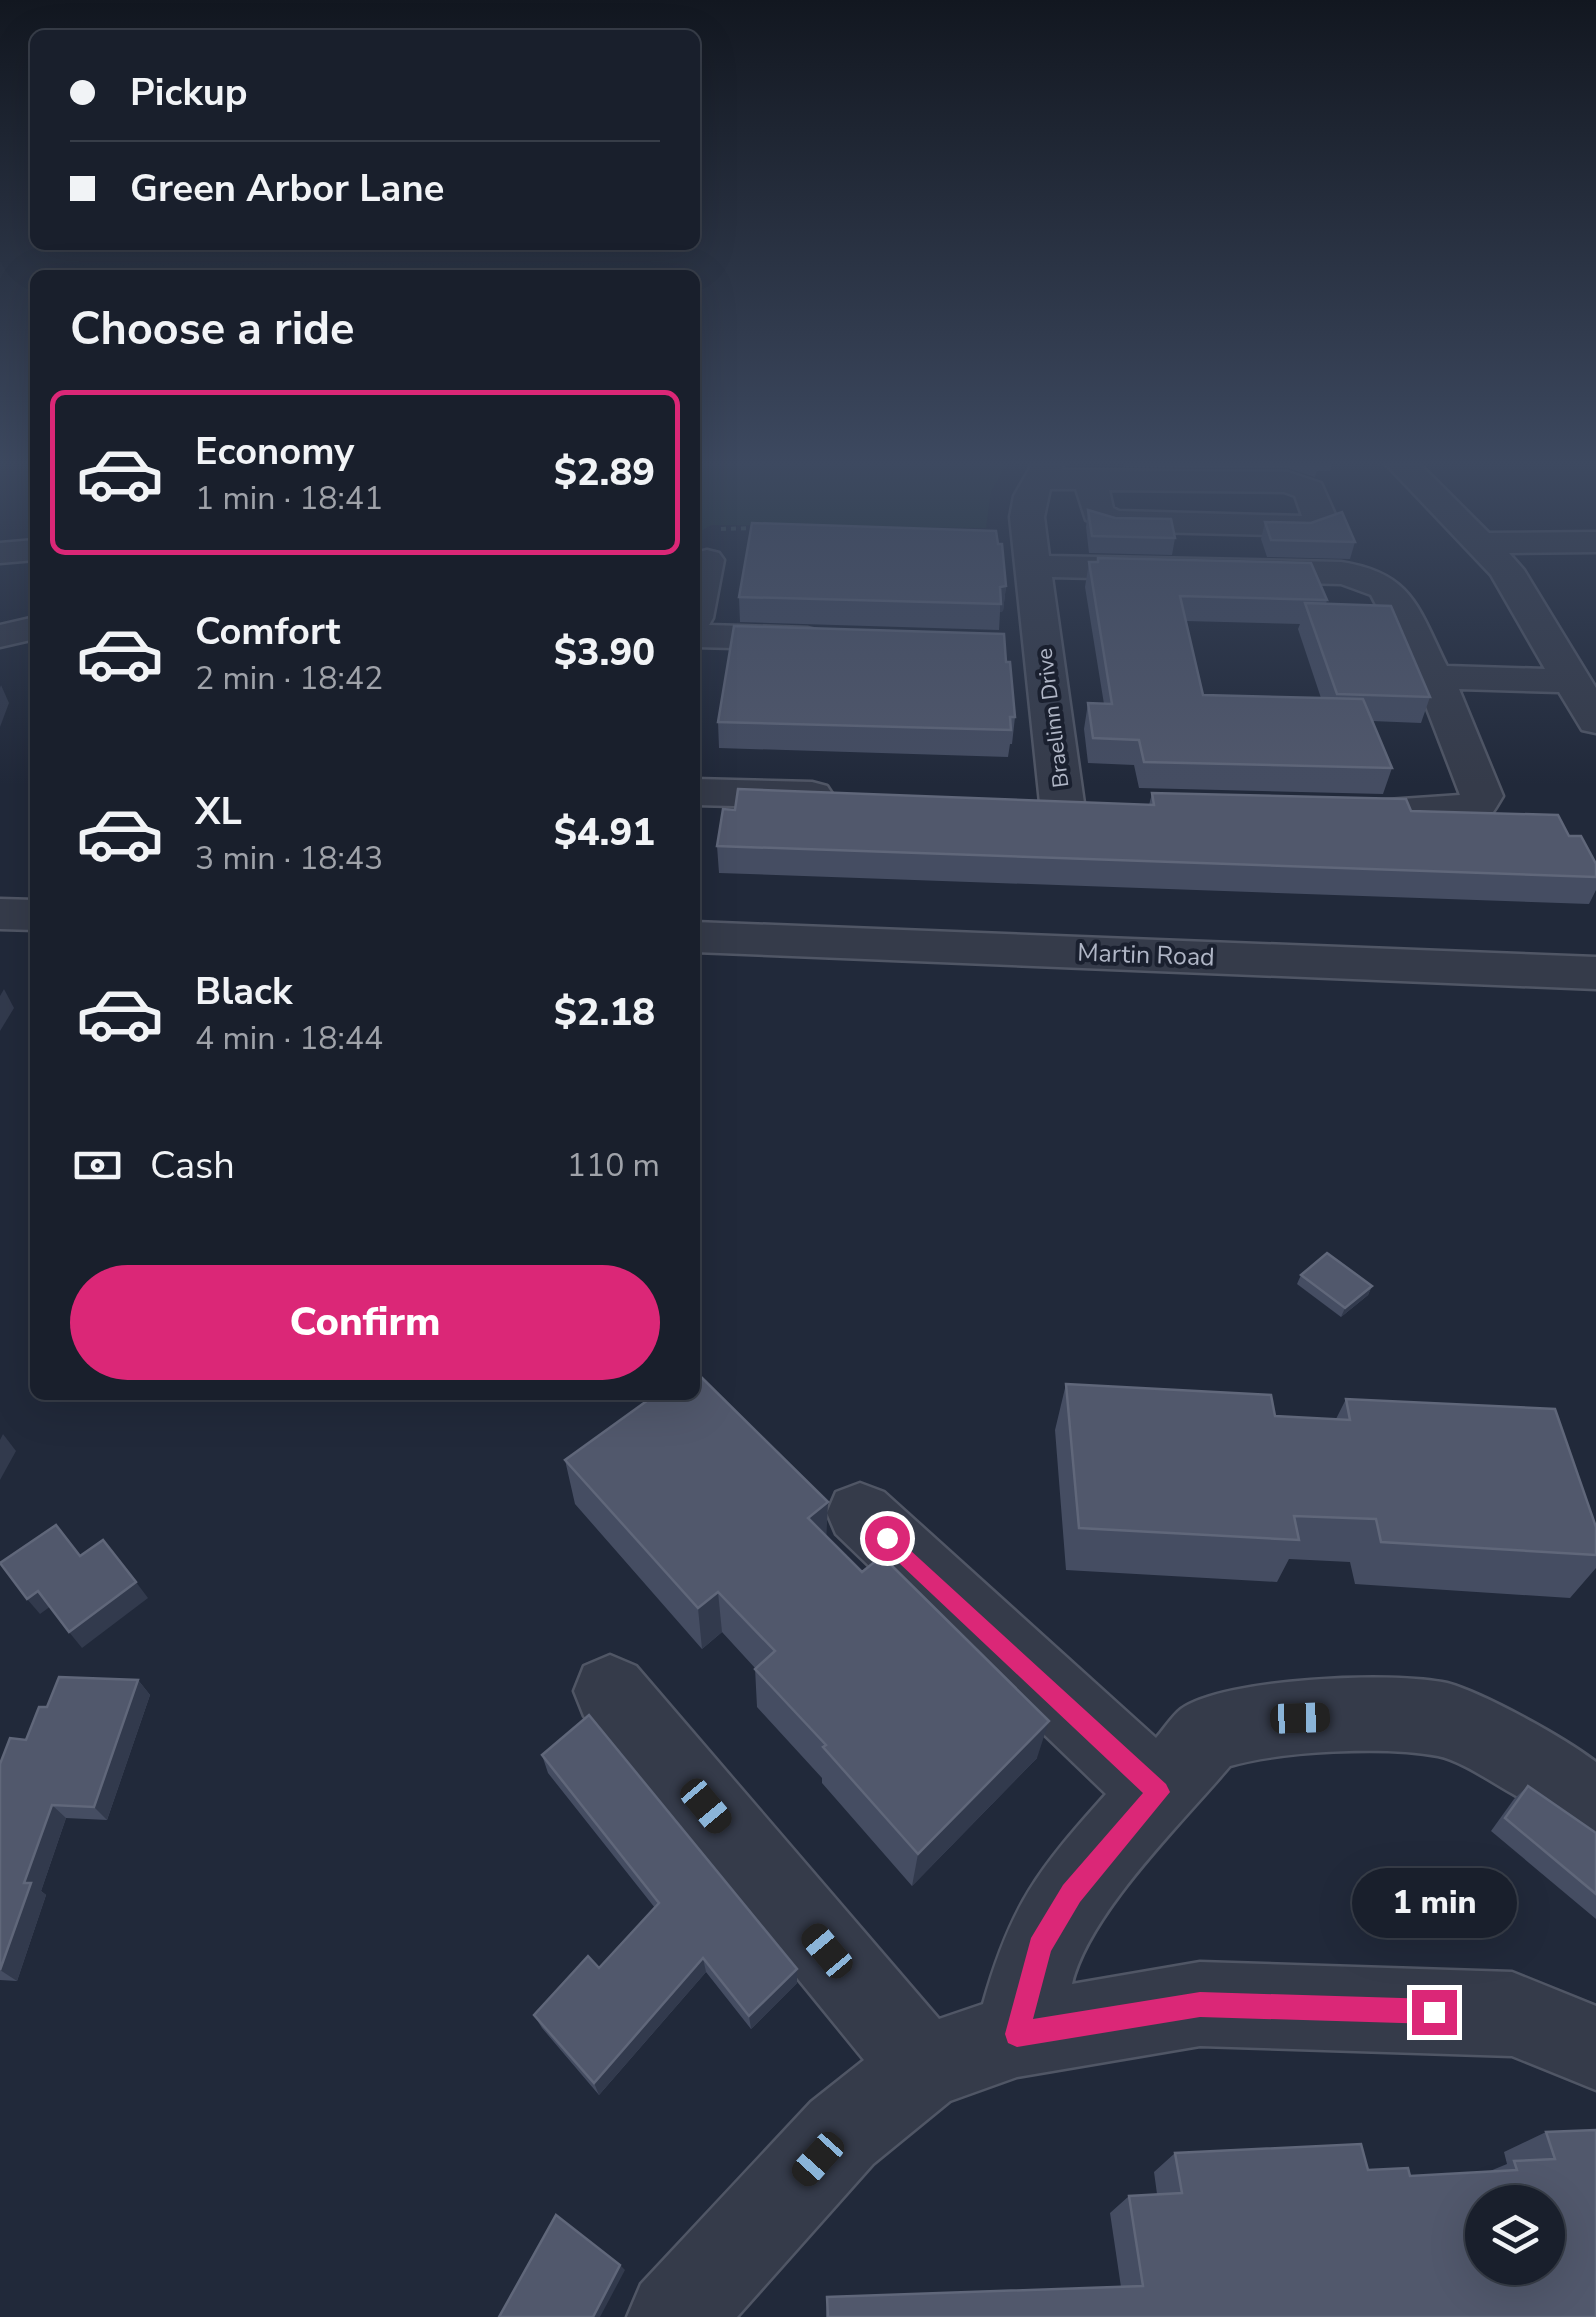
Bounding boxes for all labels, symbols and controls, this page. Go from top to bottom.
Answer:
text: Pickup [130,67,248,118]
text: Green Arbor Lane [130,163,444,214]
text: Choose a ride [70,299,355,360]
text: Economy [195,426,354,477]
icon: car [75,428,165,518]
text: $2.89 [554,447,655,498]
text: 1 min · 18:41 [195,477,383,520]
text: Comfort [195,606,340,657]
icon: car [75,608,165,698]
text: $3.90 [554,627,655,678]
street label: Braelinn Drive [1030,646,1076,789]
text: 2 min · 18:42 [195,657,383,700]
text: XL [195,786,242,837]
icon: car [75,788,165,878]
text: $4.91 [554,807,655,858]
text: 3 min · 18:43 [195,837,383,880]
street label: Martin Road [1077,936,1215,974]
text: Black [195,966,292,1017]
icon: car [75,968,165,1058]
text: $2.18 [554,987,655,1038]
text: 4 min · 18:44 [195,1017,383,1060]
icon: cash [70,1138,125,1193]
text: Cash [150,1140,235,1191]
text: 110 m [567,1144,660,1187]
button: Confirm [70,1265,660,1380]
route start [865,1516,910,1561]
car [1269,1702,1331,1734]
car [675,1773,737,1839]
callout: 1 min [1352,1867,1516,1937]
text: 1 min [1392,1881,1477,1924]
car [796,1918,858,1984]
route end [1412,1990,1457,2035]
car [787,2127,849,2191]
map controls [1465,2185,1565,2285]
button: layers [1465,2185,1565,2285]

